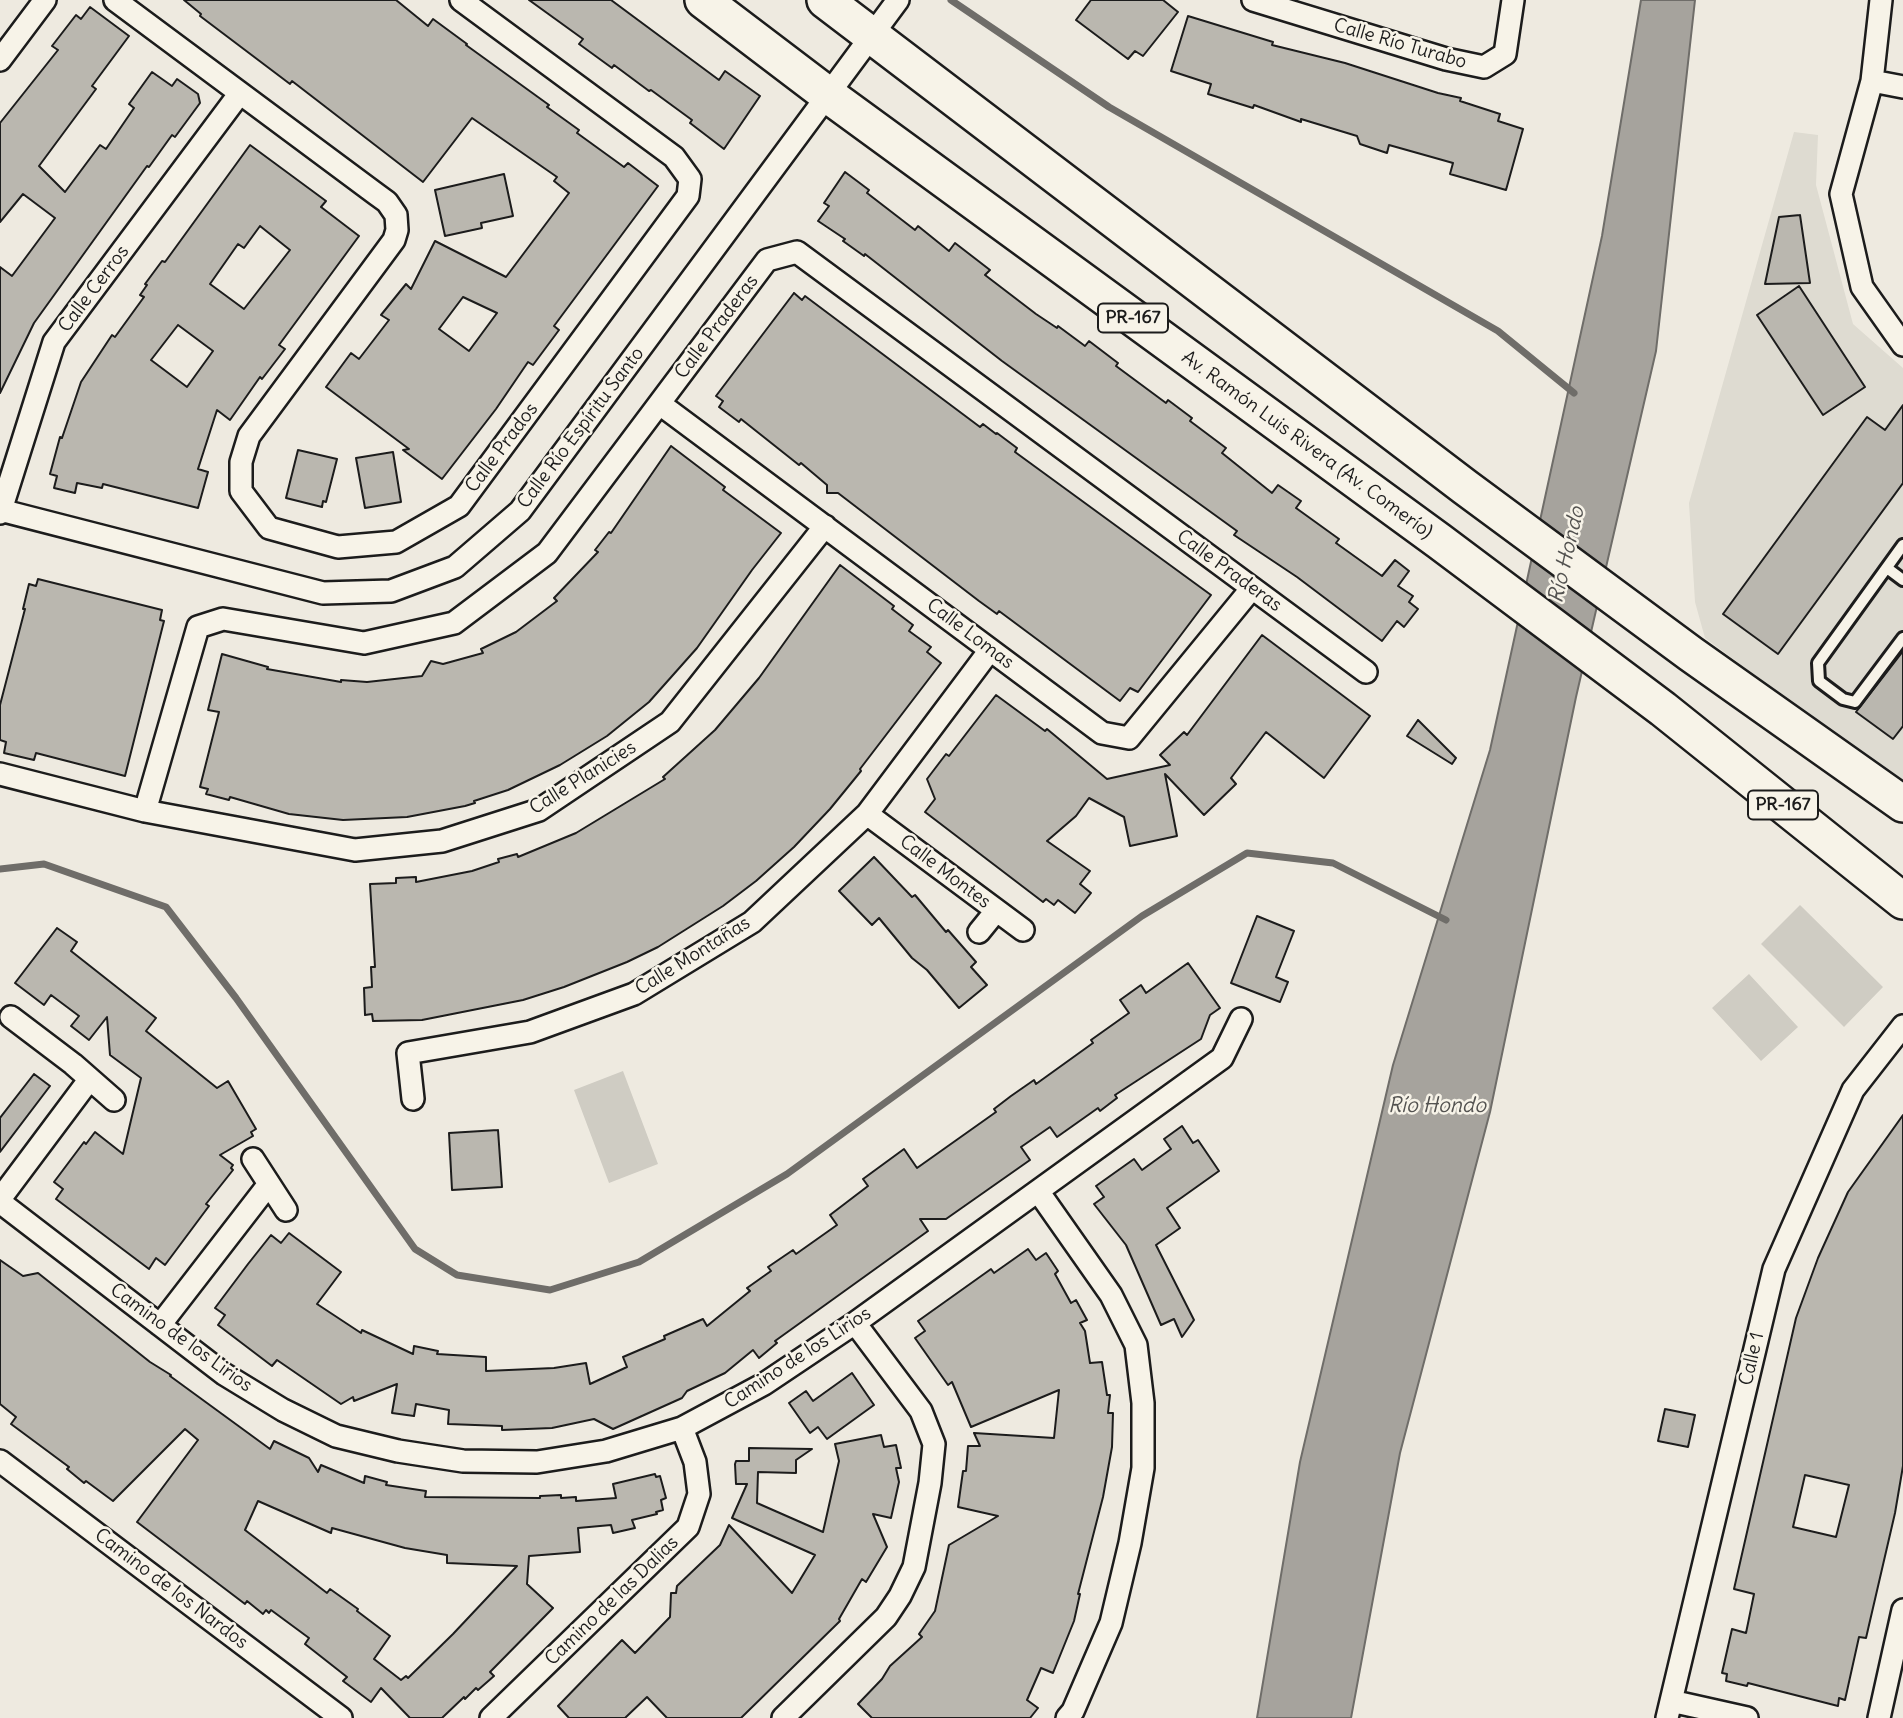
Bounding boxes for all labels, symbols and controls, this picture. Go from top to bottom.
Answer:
street label: Calle Río Turabo [1331,14,1469,74]
street label: Calle Cerros [54,241,134,337]
street label: Calle Praderas [670,270,764,384]
road number: PR-167 [1098,304,1168,332]
street label: Calle Río Espíritu Santo [513,343,649,513]
street label: Av. Ramón Luis Rivera (Av. Comerío) [1177,346,1437,544]
street label: Calle Prados [461,399,543,497]
water label: Río Hondo [1544,504,1590,606]
street label: Calle Praderas [1172,525,1286,617]
street label: Calle Lomas [922,594,1018,674]
street label: Calle Planicies [526,736,640,820]
road number: PR-167 [1748,790,1818,820]
street label: Calle Montes [895,830,995,914]
street label: Calle Montañas [631,912,755,1000]
water label: Río Hondo [1388,1093,1486,1119]
street label: Camino de los Lirios [105,1279,257,1397]
street label: Camino de los Lirios [720,1302,876,1414]
street label: Calle 1 [1735,1330,1769,1388]
street label: Camino de los Nardos [90,1524,252,1654]
street label: Camino de las Dalias [541,1531,683,1671]

